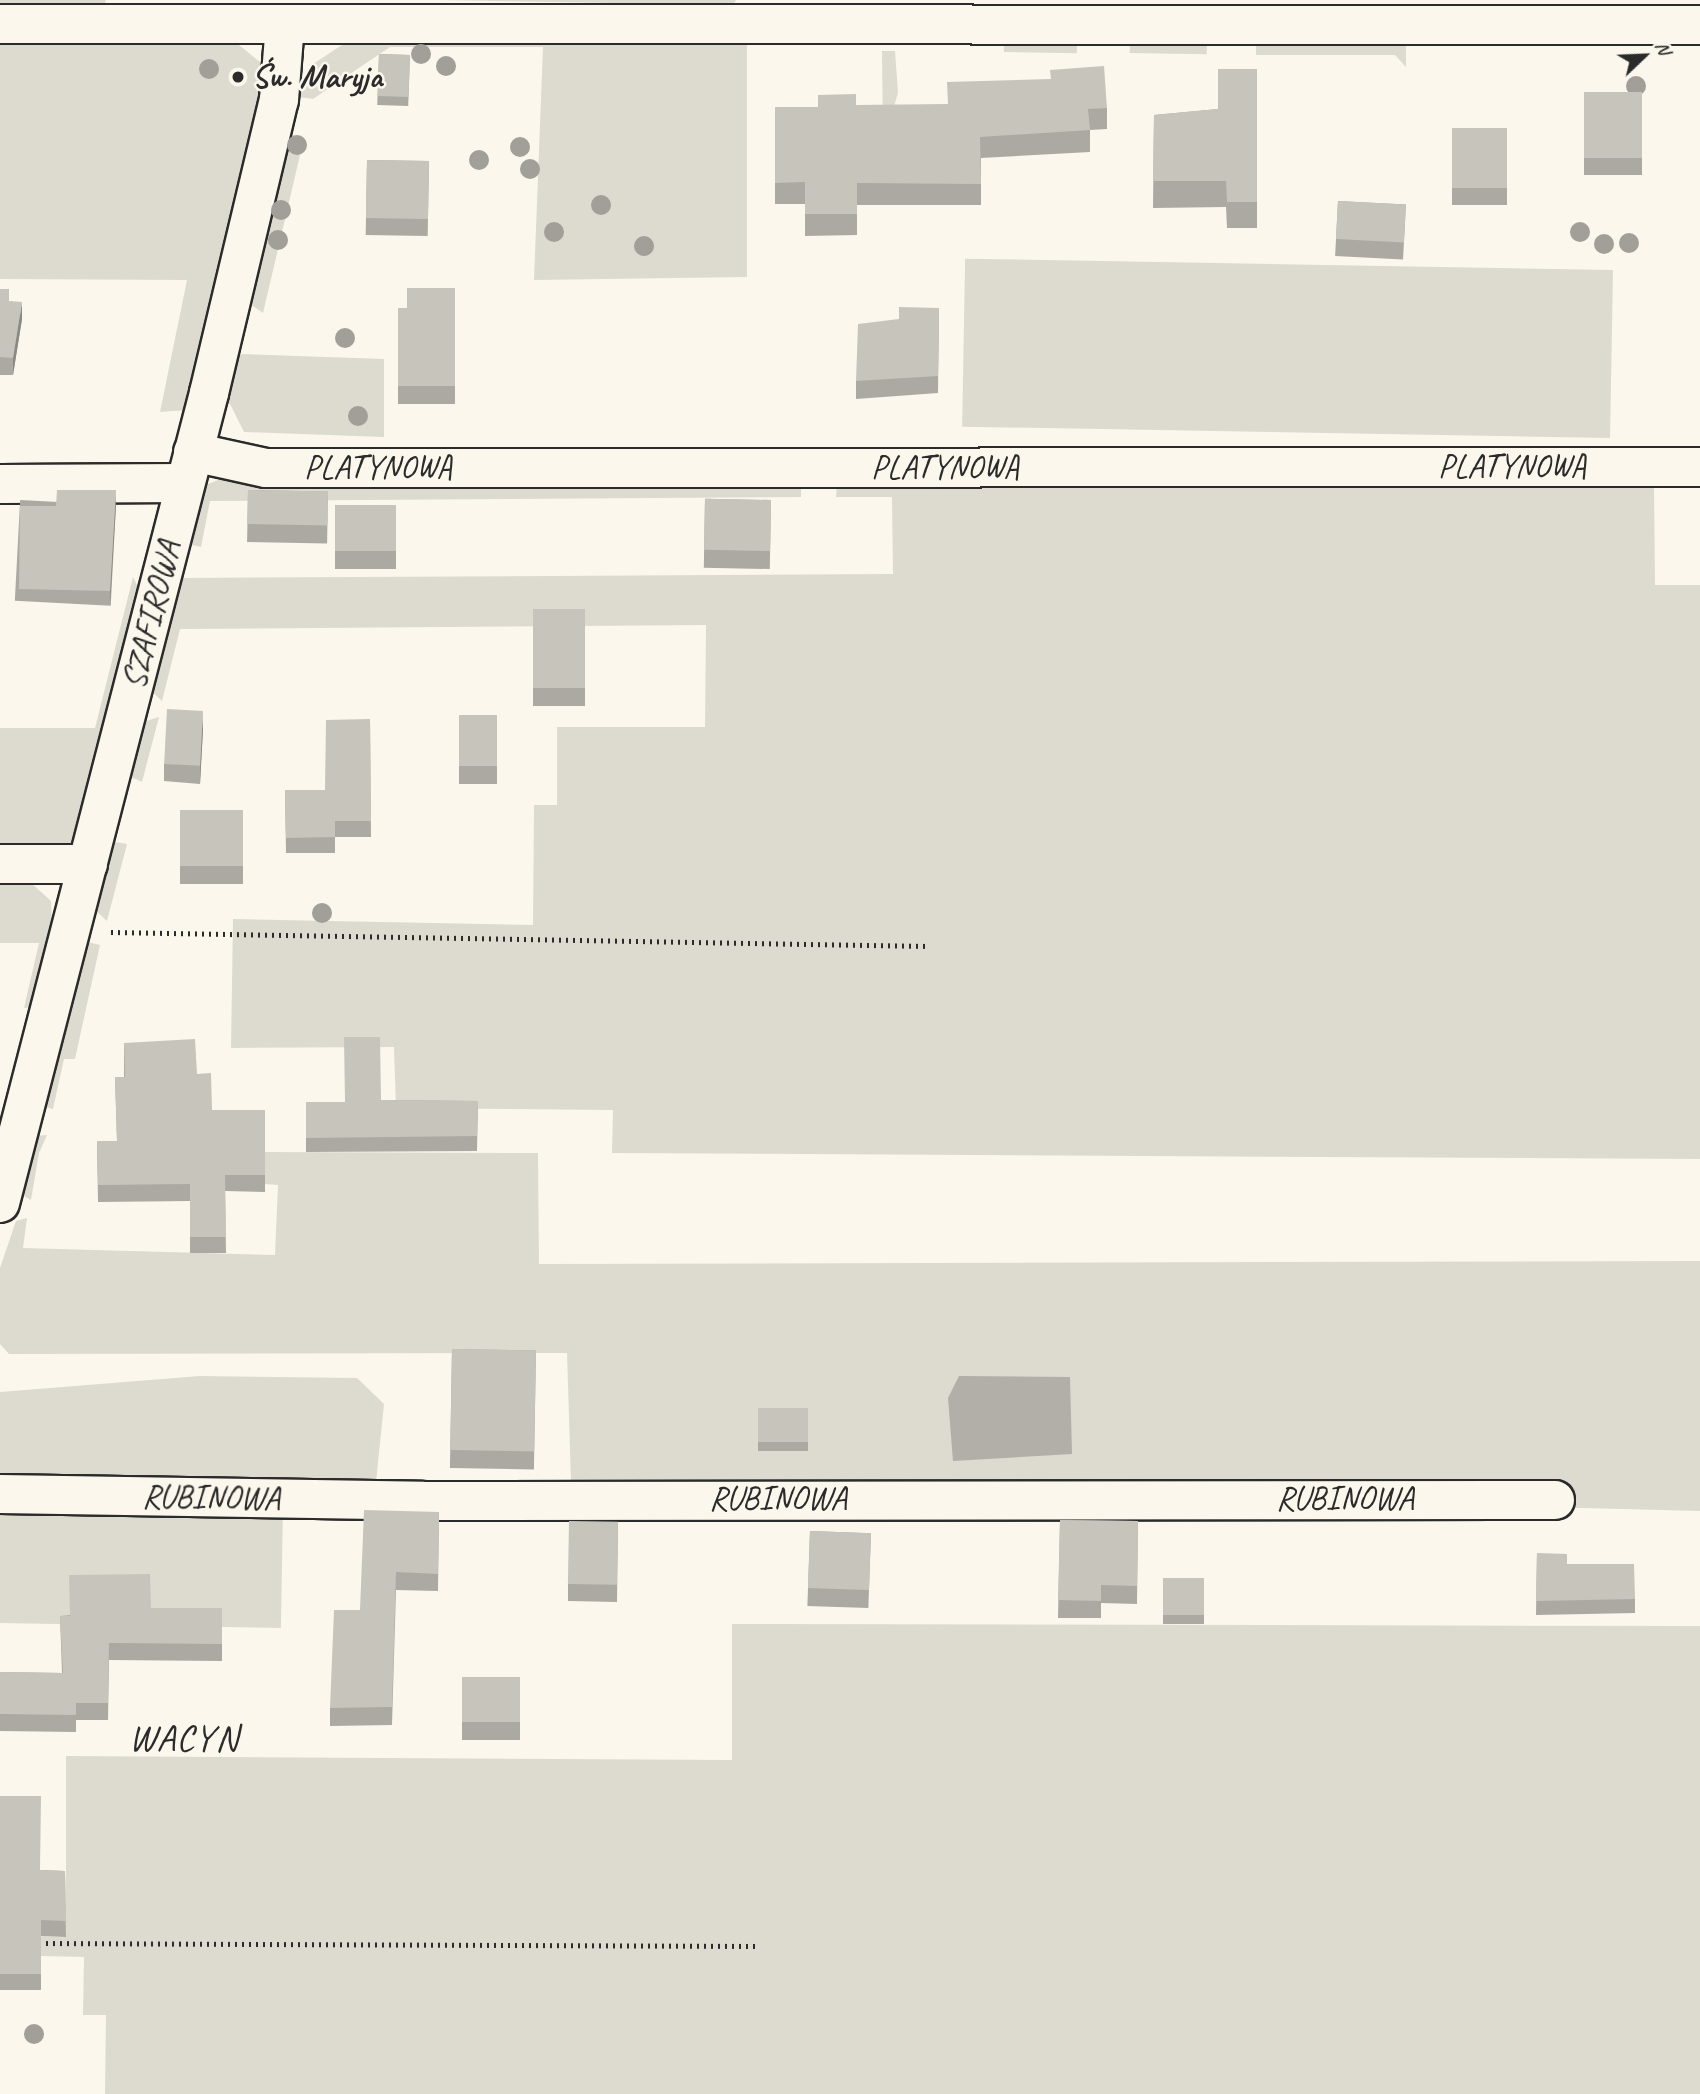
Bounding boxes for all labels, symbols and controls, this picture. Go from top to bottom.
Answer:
north arrow [1609,21,1679,91]
text: N [1650,38,1677,58]
place label: Św. Maryja [252,57,382,97]
marker: Św. Maryja [230,69,246,85]
street label: PLATYNOWA [1438,447,1586,487]
street label: PLATYNOWA [304,448,452,488]
street label: PLATYNOWA [871,448,1019,488]
street label: SZAFIROWA [115,537,189,693]
street label: RUBINOWA [142,1477,280,1519]
street label: RUBINOWA [709,1479,847,1519]
street label: RUBINOWA [1276,1479,1414,1519]
district label: WACYN [130,1716,238,1760]

